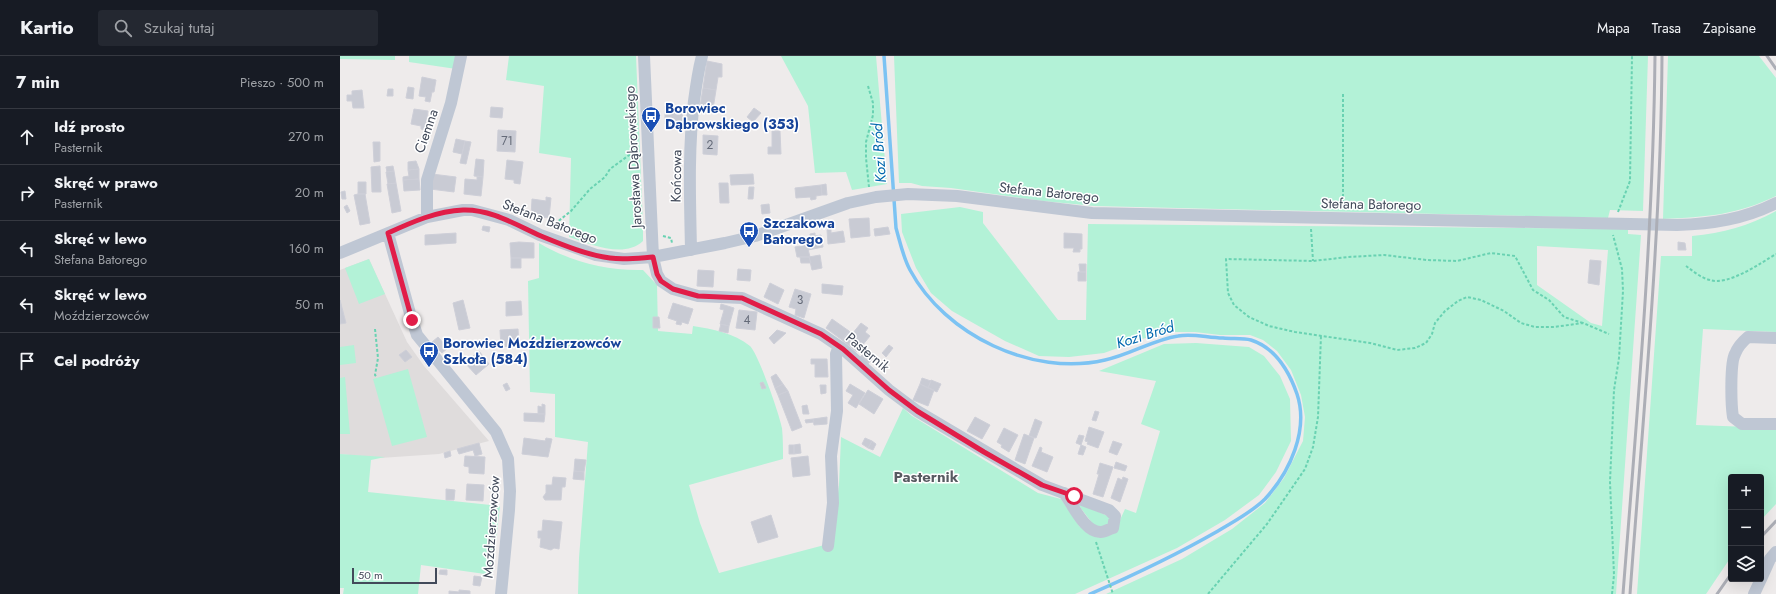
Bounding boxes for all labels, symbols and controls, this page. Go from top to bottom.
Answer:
search box [98,10,378,46]
text: Kartio [20,14,74,41]
icon: search [112,17,134,39]
text: Szukaj tutaj [144,17,215,39]
text: Mapa [1597,18,1630,38]
text: Trasa [1652,18,1681,38]
text: Zapisane [1703,18,1756,38]
text: 7 min [16,70,60,94]
text: Pieszo · 500 m [240,73,324,92]
street label: Jarosława Dąbrowskiego [619,85,647,231]
place label: Borowiec Dąbrowskiego (353) [665,98,799,134]
bus stop icon: Borowiec Dąbrowskiego (353) [640,105,662,133]
street label: Ciemna [409,106,443,156]
text: Idź prosto [54,116,125,138]
water label: Kozi Bród [866,122,892,184]
icon: ahead [16,126,38,148]
text: 270 m [288,127,324,146]
house number: 71 [501,132,513,150]
house number: 2 [707,136,714,154]
text: Pasternik [54,138,102,157]
street label: Końcowa [666,149,686,203]
text: Skręć w prawo [54,172,158,194]
street label: Stefana Batorego [998,177,1100,207]
icon: right [16,182,38,204]
text: 20 m [295,183,324,202]
street label: Stefana Batorego [1321,193,1422,215]
text: Pasternik [54,194,102,213]
street label: Stefana Batorego [500,194,601,248]
place label: Szczakowa Batorego [763,213,835,249]
bus stop icon: Szczakowa Batorego [738,220,760,248]
text: Skręć w lewo [54,228,147,250]
icon: left [16,238,38,260]
text: 160 m [289,239,324,258]
text: Stefana Batorego [54,250,147,269]
text: Skręć w lewo [54,284,147,306]
house number: 3 [797,291,804,309]
icon: left [16,294,38,316]
text: 50 m [295,295,324,314]
text: Moździerzowców [54,306,149,325]
route end [403,311,421,329]
house number: 4 [744,311,751,329]
water label: Kozi Bród [1113,316,1177,354]
street label: Pasternik [842,328,895,377]
place label: Borowiec Moździerzowców Szkoła (584) [443,333,621,369]
bus stop icon: Borowiec Moździerzowców Szkoła (584) [418,340,440,368]
icon: arrive [16,350,38,372]
text: Cel podróży [54,350,139,372]
district label: Pasternik [894,466,959,488]
map controls [1728,474,1764,582]
button: + [1728,474,1764,510]
street label: Moździerzowców [477,475,505,579]
route start [1065,487,1083,505]
button: − [1728,510,1764,546]
button: layers [1728,546,1764,582]
scale bar [352,566,437,585]
text: 50 m [358,567,383,583]

